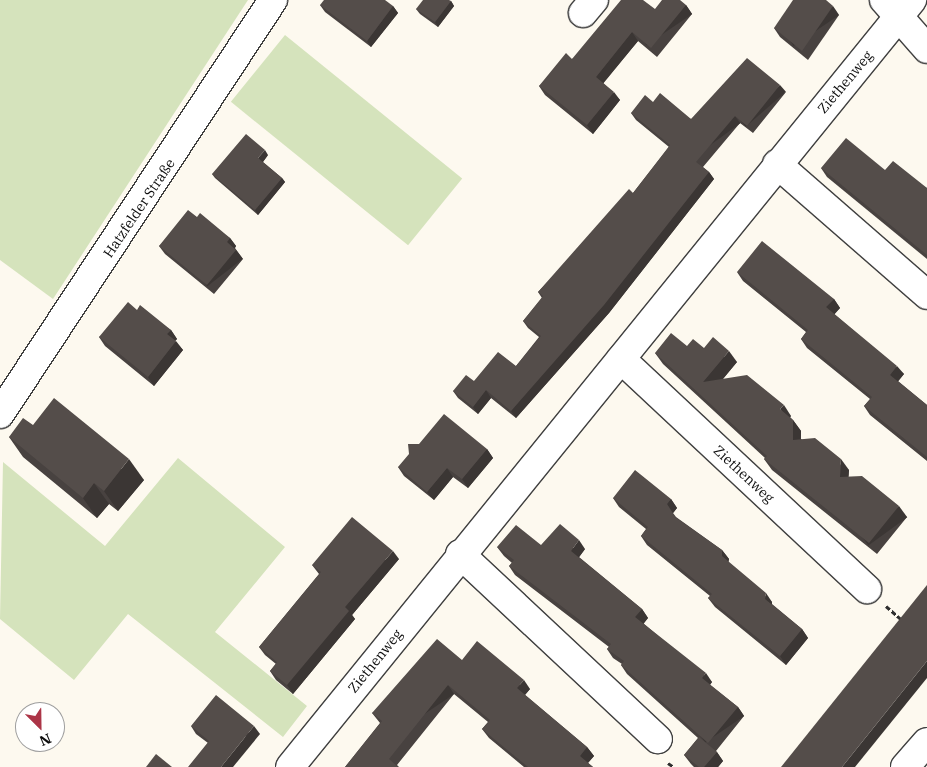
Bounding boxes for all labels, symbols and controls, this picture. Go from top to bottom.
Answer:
street label: Ziethenweg [814,47,876,117]
street label: Hatzfelder Straße [100,155,178,261]
street label: Ziethenweg [710,442,778,506]
street label: Ziethenweg [344,626,406,696]
north arrow [15,702,65,752]
text: N [37,729,54,750]

